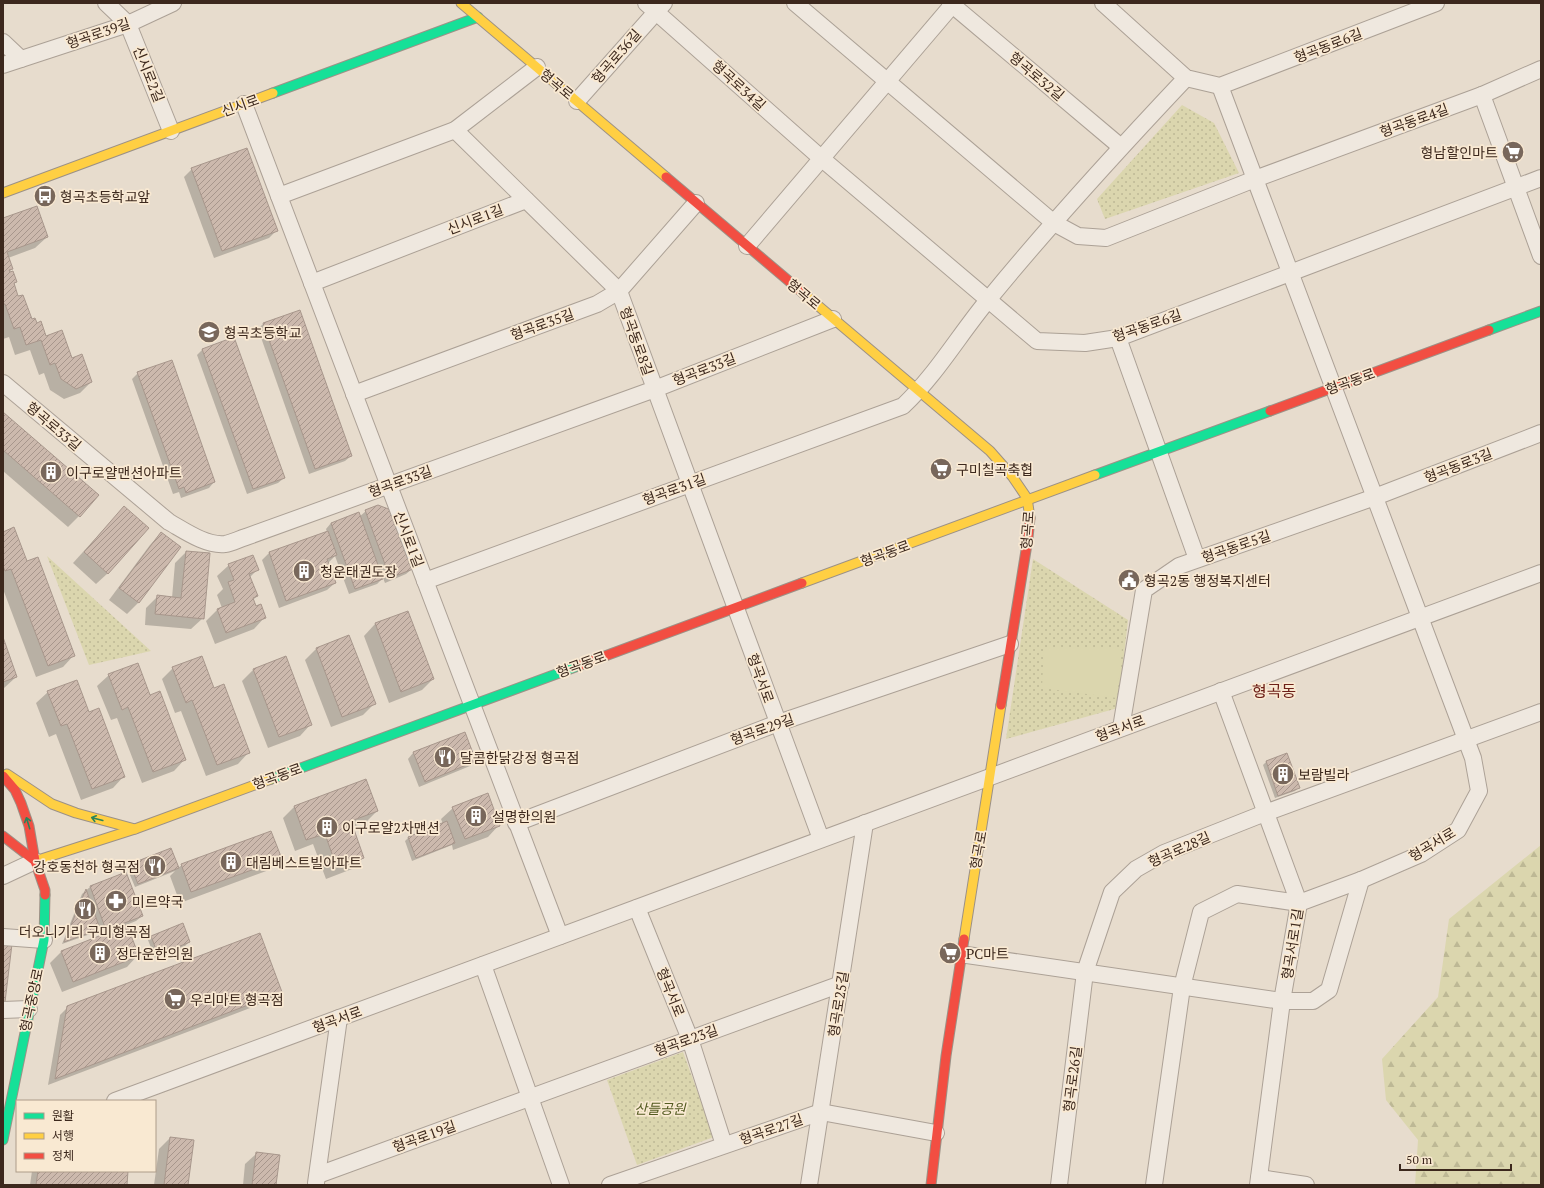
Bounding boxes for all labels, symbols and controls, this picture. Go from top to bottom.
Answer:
street label: 형곡로39길 [63,13,133,53]
street label: 형곡동로6길 [1291,23,1365,67]
street label: 형곡로36길 [587,25,645,87]
street label: 신시로2길 [129,43,169,105]
street label: 형곡로32길 [1005,47,1069,105]
street label: 형곡로34길 [708,56,770,114]
street label: 형곡로 [536,64,578,104]
street label: 신시로 [219,89,262,121]
street label: 형곡동로4길 [1377,99,1451,141]
supermarket icon: 형남할인마트 [1500,139,1526,165]
place label: 형남할인마트 [1421,143,1498,162]
bus stop icon: 형곡초등학교앞 [32,183,58,209]
place label: 형곡초등학교앞 [60,187,150,206]
street label: 신시로1길 [444,200,506,238]
street label: 형곡로 [783,274,825,314]
street label: 형곡로35길 [508,304,576,344]
street label: 형곡동로8길 [616,304,658,378]
street label: 형곡동로6길 [1110,304,1184,346]
school or university icon: 형곡초등학교 [196,319,222,345]
place label: 형곡초등학교 [224,323,301,342]
street label: 형곡로33길 [670,348,738,390]
street label: 형곡동로 [1323,363,1378,399]
street label: 형곡로33길 [22,397,86,455]
street label: 형곡동로3길 [1421,443,1495,487]
supermarket icon: 구미칠곡축협 [928,456,954,482]
building icon: 이구로얄맨션아파트 [38,459,64,485]
place label: 구미칠곡축협 [956,460,1033,479]
street label: 형곡로33길 [366,461,434,501]
place label: 이구로얄맨션아파트 [66,463,182,482]
street label: 형곡로31길 [640,469,708,509]
street label: 신시로1길 [390,508,428,570]
street label: 형곡로 [1016,510,1038,550]
street label: 형곡동로5길 [1199,525,1273,567]
street label: 형곡동로 [858,535,913,571]
building icon: 청운태권도장 [291,558,317,584]
place label: 청운태권도장 [320,562,397,581]
public building icon: 형곡2동 행정복지센터 [1116,567,1142,593]
place label: 형곡2동 행정복지센터 [1144,571,1271,590]
street label: 형곡동로 [554,646,609,682]
street label: 형곡서로 [743,651,779,706]
district label: 형곡동 [1252,680,1296,702]
street label: 형곡로29길 [728,709,796,749]
street label: 형곡서로 [1093,710,1148,746]
restaurant icon: 달콤한닭강정 형곡점 [432,744,458,770]
place label: 달콤한닭강정 형곡점 [460,748,579,767]
street label: 형곡동로 [250,758,305,794]
building icon: 보람빌라 [1270,761,1296,787]
place label: 보람빌라 [1298,765,1350,784]
building icon: 설명한의원 [463,803,489,829]
place label: 설명한의원 [492,807,556,826]
one-way arrow [91,814,104,822]
building icon: 이구로얄2차맨션 [314,814,340,840]
one-way arrow [24,817,31,830]
place label: 이구로얄2차맨션 [342,818,440,837]
street label: 형곡서로 [1405,823,1459,865]
street label: 형곡로28길 [1145,827,1213,871]
street label: 형곡로 [965,829,991,871]
building icon: 대림베스트빌아파트 [218,849,244,875]
restaurant icon: 강호동천하 형곡점 [142,853,168,879]
place label: 대림베스트빌아파트 [246,853,362,872]
place label: 강호동천하 형곡점 [34,857,140,876]
pharmacy icon: 미르약국 [103,888,129,914]
place label: 미르약국 [132,892,184,911]
restaurant icon: 더오니기리 구미형곡점 [72,896,98,922]
street label: 형곡서로1길 [1277,907,1307,981]
place label: 더오니기리 구미형곡점 [19,922,151,941]
building icon: 정다운한의원 [87,940,113,966]
supermarket icon: PC마트 [937,940,963,966]
place label: 정다운한의원 [116,944,193,963]
place label: PC마트 [966,944,1009,963]
street label: 형곡서로 [653,965,690,1020]
street label: 형곡중앙로 [15,966,47,1033]
street label: 형곡로25길 [823,970,853,1038]
supermarket icon: 우리마트 형곡점 [162,986,188,1012]
place label: 우리마트 형곡점 [190,990,284,1009]
street label: 형곡서로 [310,1001,365,1037]
street label: 형곡로23길 [652,1020,720,1060]
street label: 형곡로26길 [1059,1045,1085,1113]
park label: 산들공원 [634,1099,687,1118]
legend [16,1100,156,1172]
text: 원활 [52,1108,74,1123]
street label: 형곡로27길 [736,1109,806,1149]
street label: 형곡로19길 [390,1116,458,1156]
text: 서행 [52,1128,74,1143]
scale bar [1400,1146,1511,1172]
text: 정체 [52,1148,74,1163]
text: 50 m [1406,1152,1433,1167]

